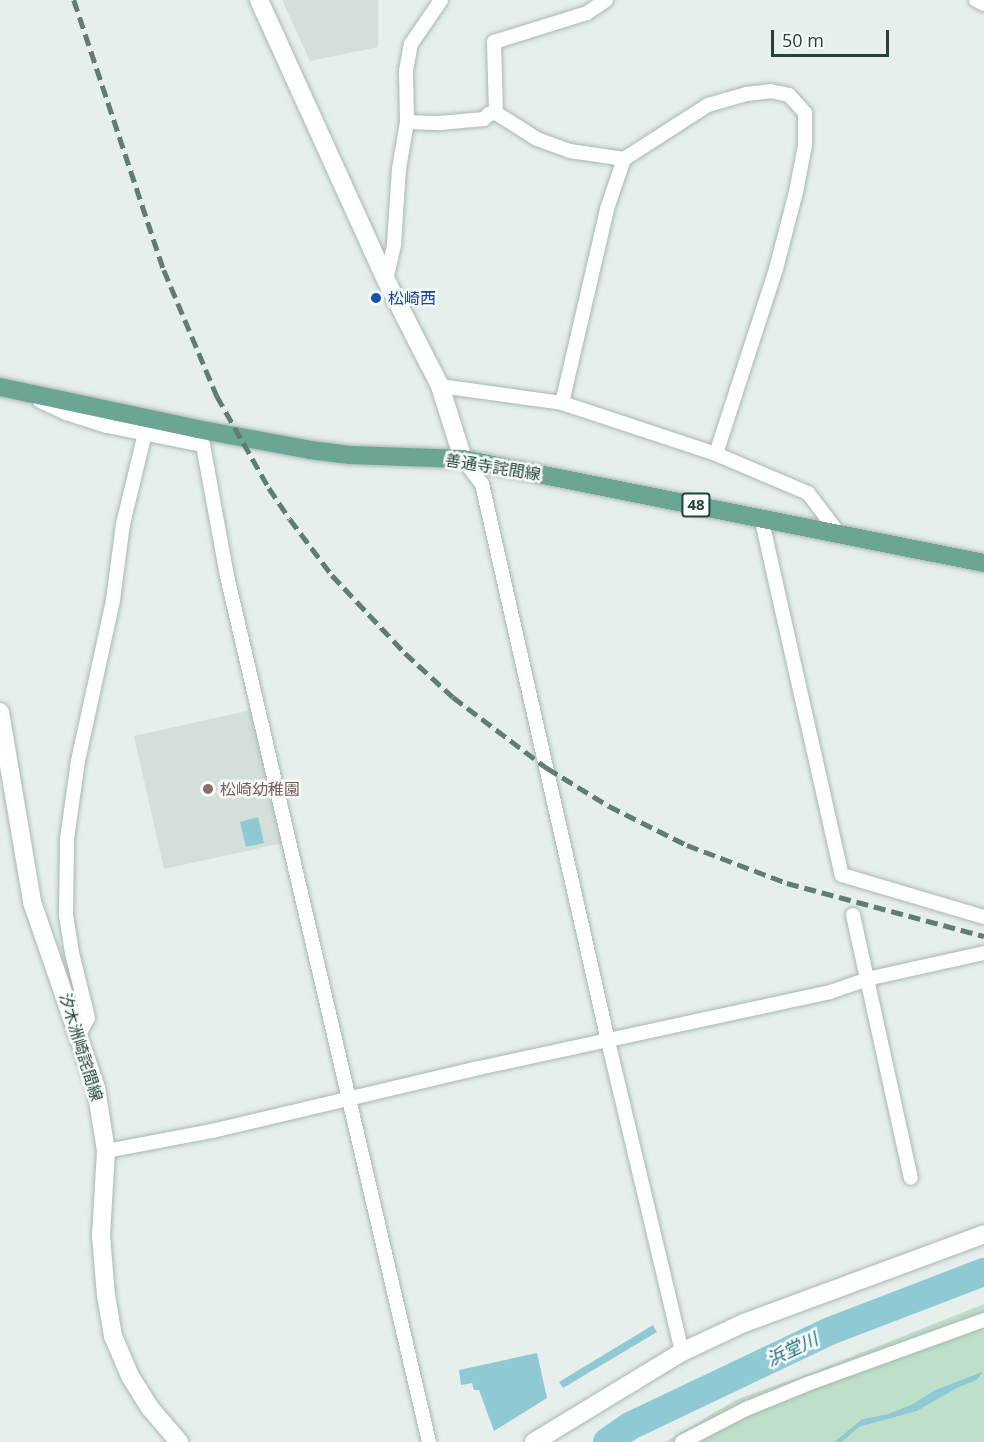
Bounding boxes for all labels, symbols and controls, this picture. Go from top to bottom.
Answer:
scale bar [774,18,892,56]
text: 50 m [782,28,824,52]
place label: 松崎西 [388,288,436,308]
marker: 松崎西 [369,291,383,305]
street label: 善通寺詫間線 [444,450,542,484]
road number: 48 [681,493,711,517]
place label: 松崎幼稚園 [220,779,300,799]
marker: 松崎幼稚園 [201,782,215,796]
street label: 汐木洲崎詫間線 [55,991,107,1103]
water label: 浜堂川 [763,1328,821,1370]

